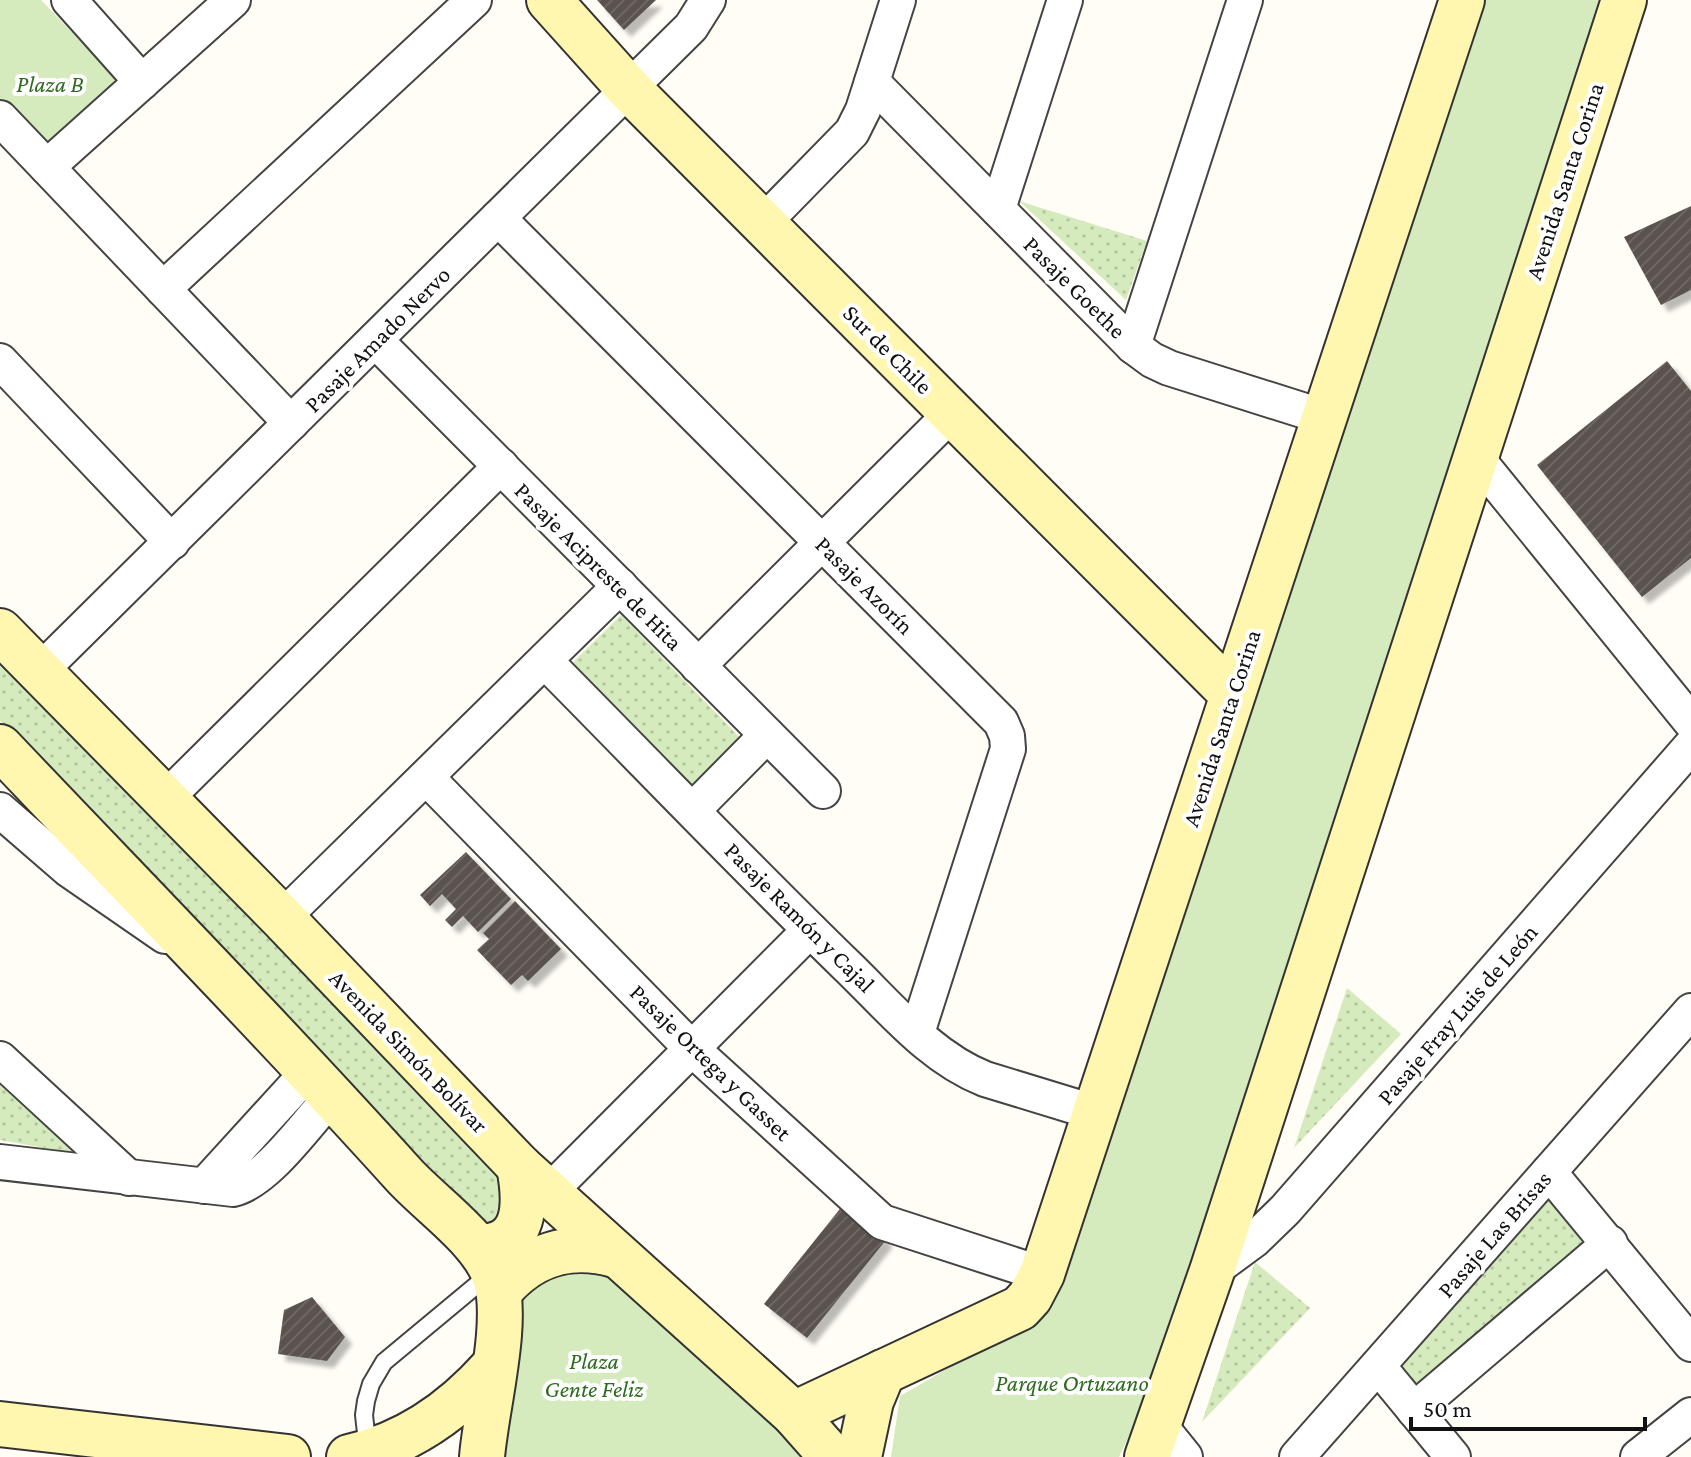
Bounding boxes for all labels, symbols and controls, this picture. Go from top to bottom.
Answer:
park label: Plaza B [16,70,84,97]
street label: Avenida Santa Corina [1519,79,1609,283]
street label: Pasaje Goethe [1018,230,1132,344]
street label: Pasaje Amado Nervo [299,261,455,417]
street label: Sur de Chile [838,299,938,399]
street label: Pasaje Acipreste de Hita [510,477,688,655]
street label: Pasaje Azorín [810,530,920,640]
street label: Avenida Santa Corina [1176,626,1266,830]
street label: Pasaje Ramón y Cajal [719,836,881,998]
street label: Pasaje Fray Luis de León [1371,918,1543,1110]
street label: Avenida Simón Bolívar [324,964,494,1138]
street label: Pasaje Ortega y Gasset [625,978,798,1147]
street label: Pasaje Las Brisas [1432,1165,1556,1303]
park label: Plaza Gente Feliz [545,1347,644,1402]
park label: Parque Ortuzano [995,1369,1149,1396]
scale bar [1411,1381,1645,1431]
text: 50 m [1423,1395,1472,1422]

